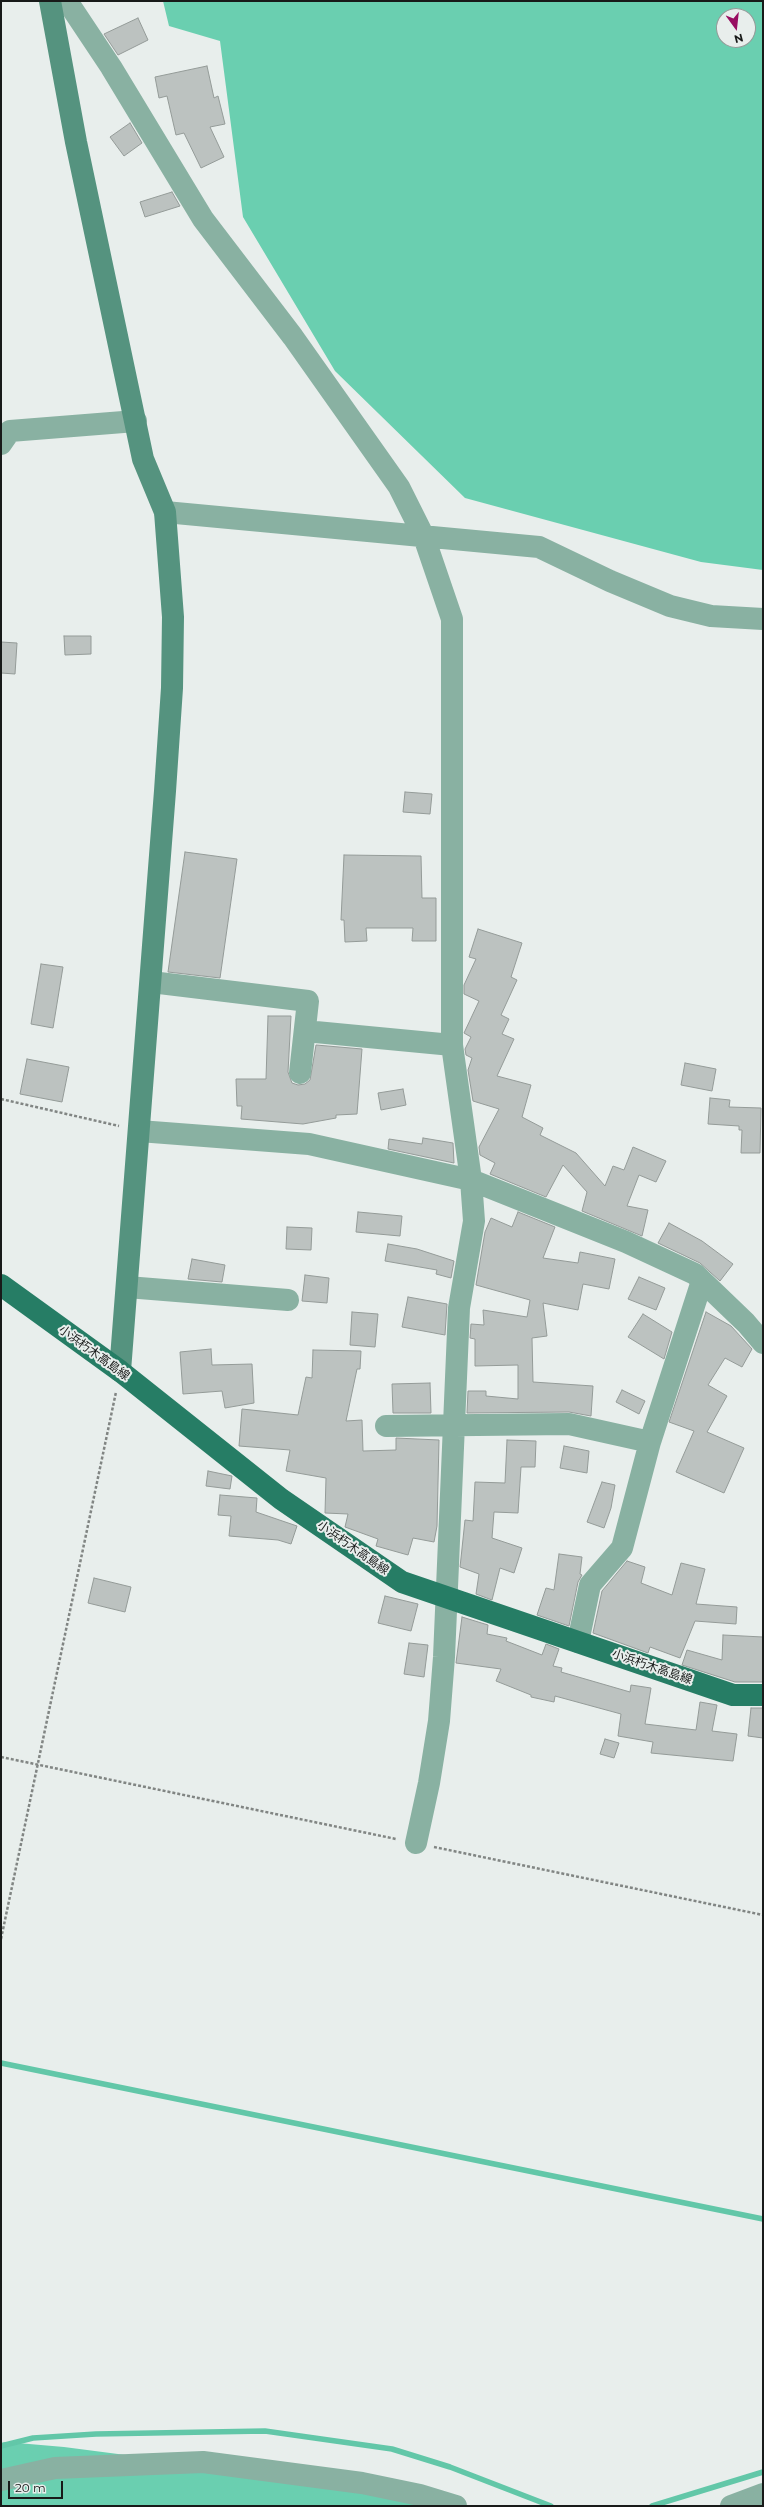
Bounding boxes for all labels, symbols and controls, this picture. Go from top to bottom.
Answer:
north arrow [716,8,756,48]
text: N [733,31,745,47]
street label: 小浜朽木高島線 [56,1322,132,1384]
street label: 小浜朽木高島線 [314,1518,392,1578]
street label: 小浜朽木高島線 [610,1647,694,1687]
scale bar [10,2473,65,2499]
text: 20 m [15,2480,46,2495]

